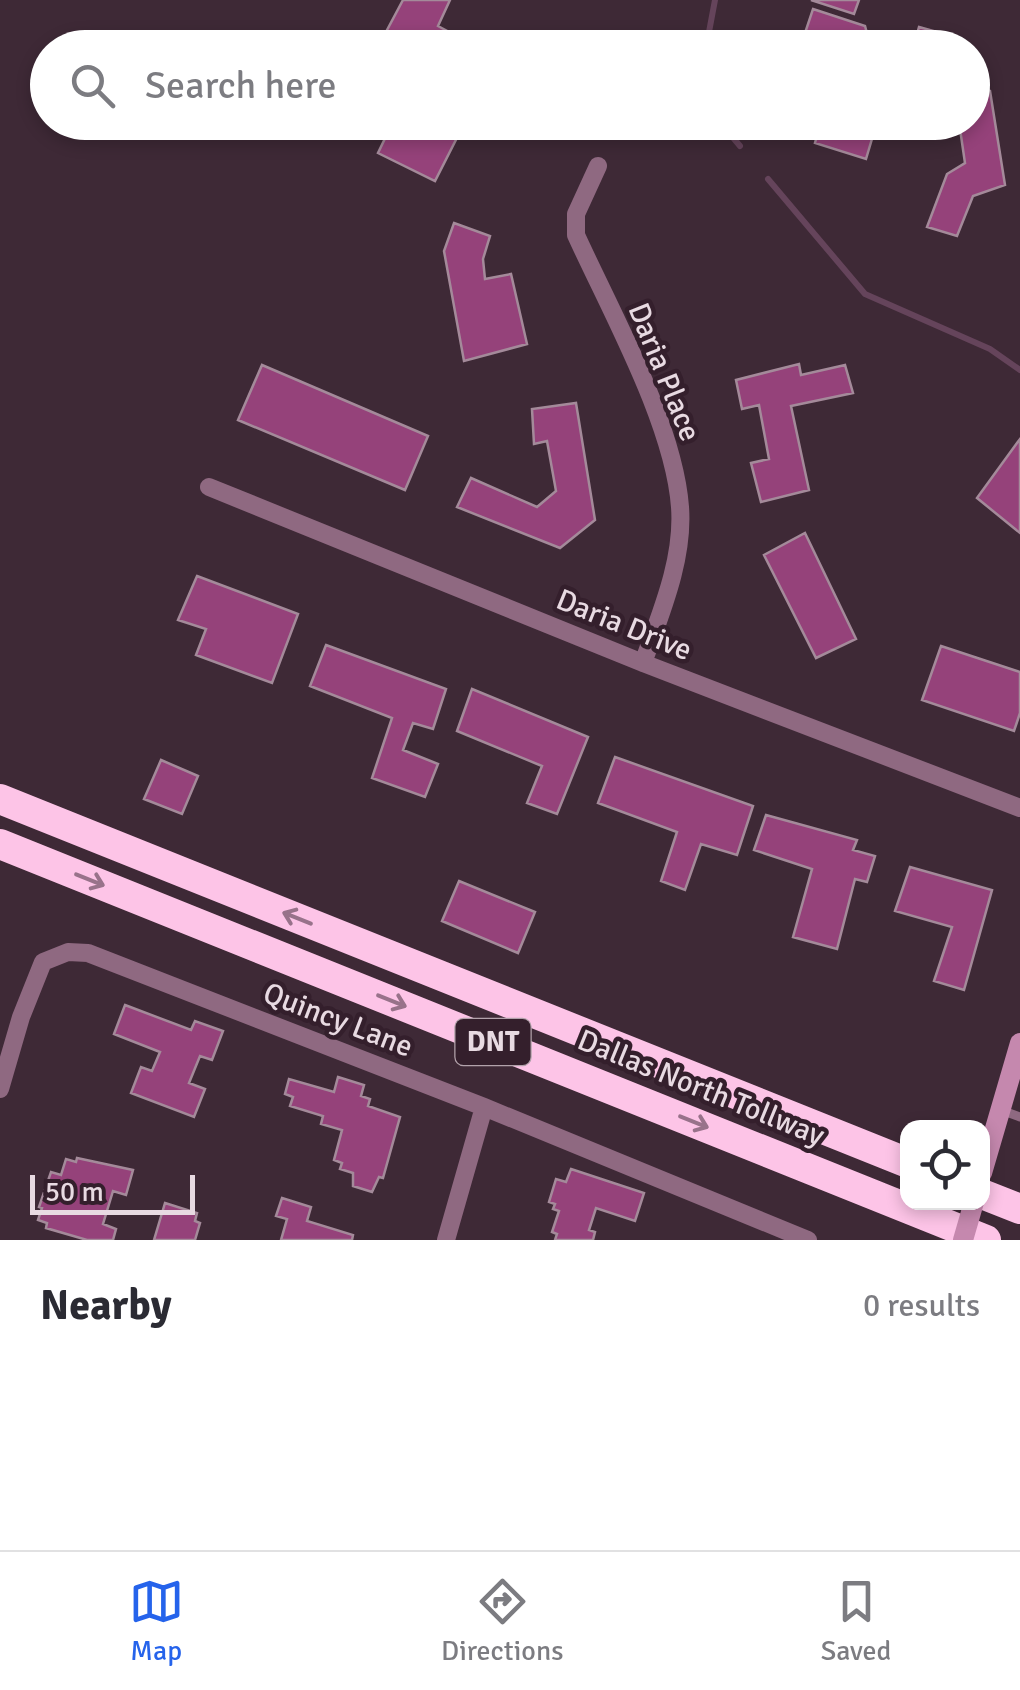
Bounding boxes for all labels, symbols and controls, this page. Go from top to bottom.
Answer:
search box [30,30,990,140]
icon: search [65,58,120,113]
text: Search here [145,62,337,109]
street label: Daria Place [620,297,708,447]
street label: Daria Drive [551,581,697,669]
one-way arrow [75,872,105,890]
one-way arrow [283,908,313,926]
street label: Quincy Lane [258,975,418,1065]
one-way arrow [376,994,407,1012]
road number: DNT [456,1019,530,1065]
street label: Dallas North Tollway [572,1022,830,1154]
one-way arrow [678,1115,708,1133]
map controls [900,1120,990,1210]
button: locate [900,1120,990,1210]
scale bar [30,1170,195,1214]
text: 50 m [45,1175,104,1209]
text: Nearby [40,1280,172,1331]
text: 0 results [863,1286,980,1325]
tab: Map [129,1574,184,1668]
tab: Directions [441,1574,563,1668]
tab: Saved [821,1574,891,1668]

